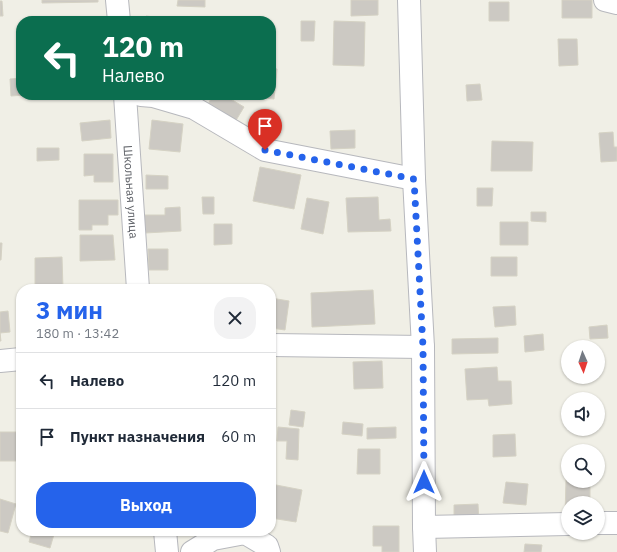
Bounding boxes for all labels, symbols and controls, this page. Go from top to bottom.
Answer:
text: 120 m [102,28,184,65]
icon: left [36,32,88,84]
text: Налево [102,64,165,87]
pin [248,109,282,150]
icon: arrive [254,115,276,137]
street label: Школьная улица [121,145,142,240]
text: 3 мин [36,294,103,326]
button: close [214,297,256,339]
text: 180 m · 13:42 [36,325,119,342]
north arrow [561,340,605,384]
map controls [561,340,605,540]
icon: left [36,370,58,392]
text: Налево [70,371,124,390]
text: 120 m [212,371,256,390]
button: sound [561,392,605,436]
icon: arrive [36,426,58,448]
text: Пункт назначения [70,427,205,446]
text: 60 m [221,427,256,446]
button: search [561,444,605,488]
position arrow [403,461,445,503]
button: Выход [36,482,256,528]
button: layers [561,496,605,540]

